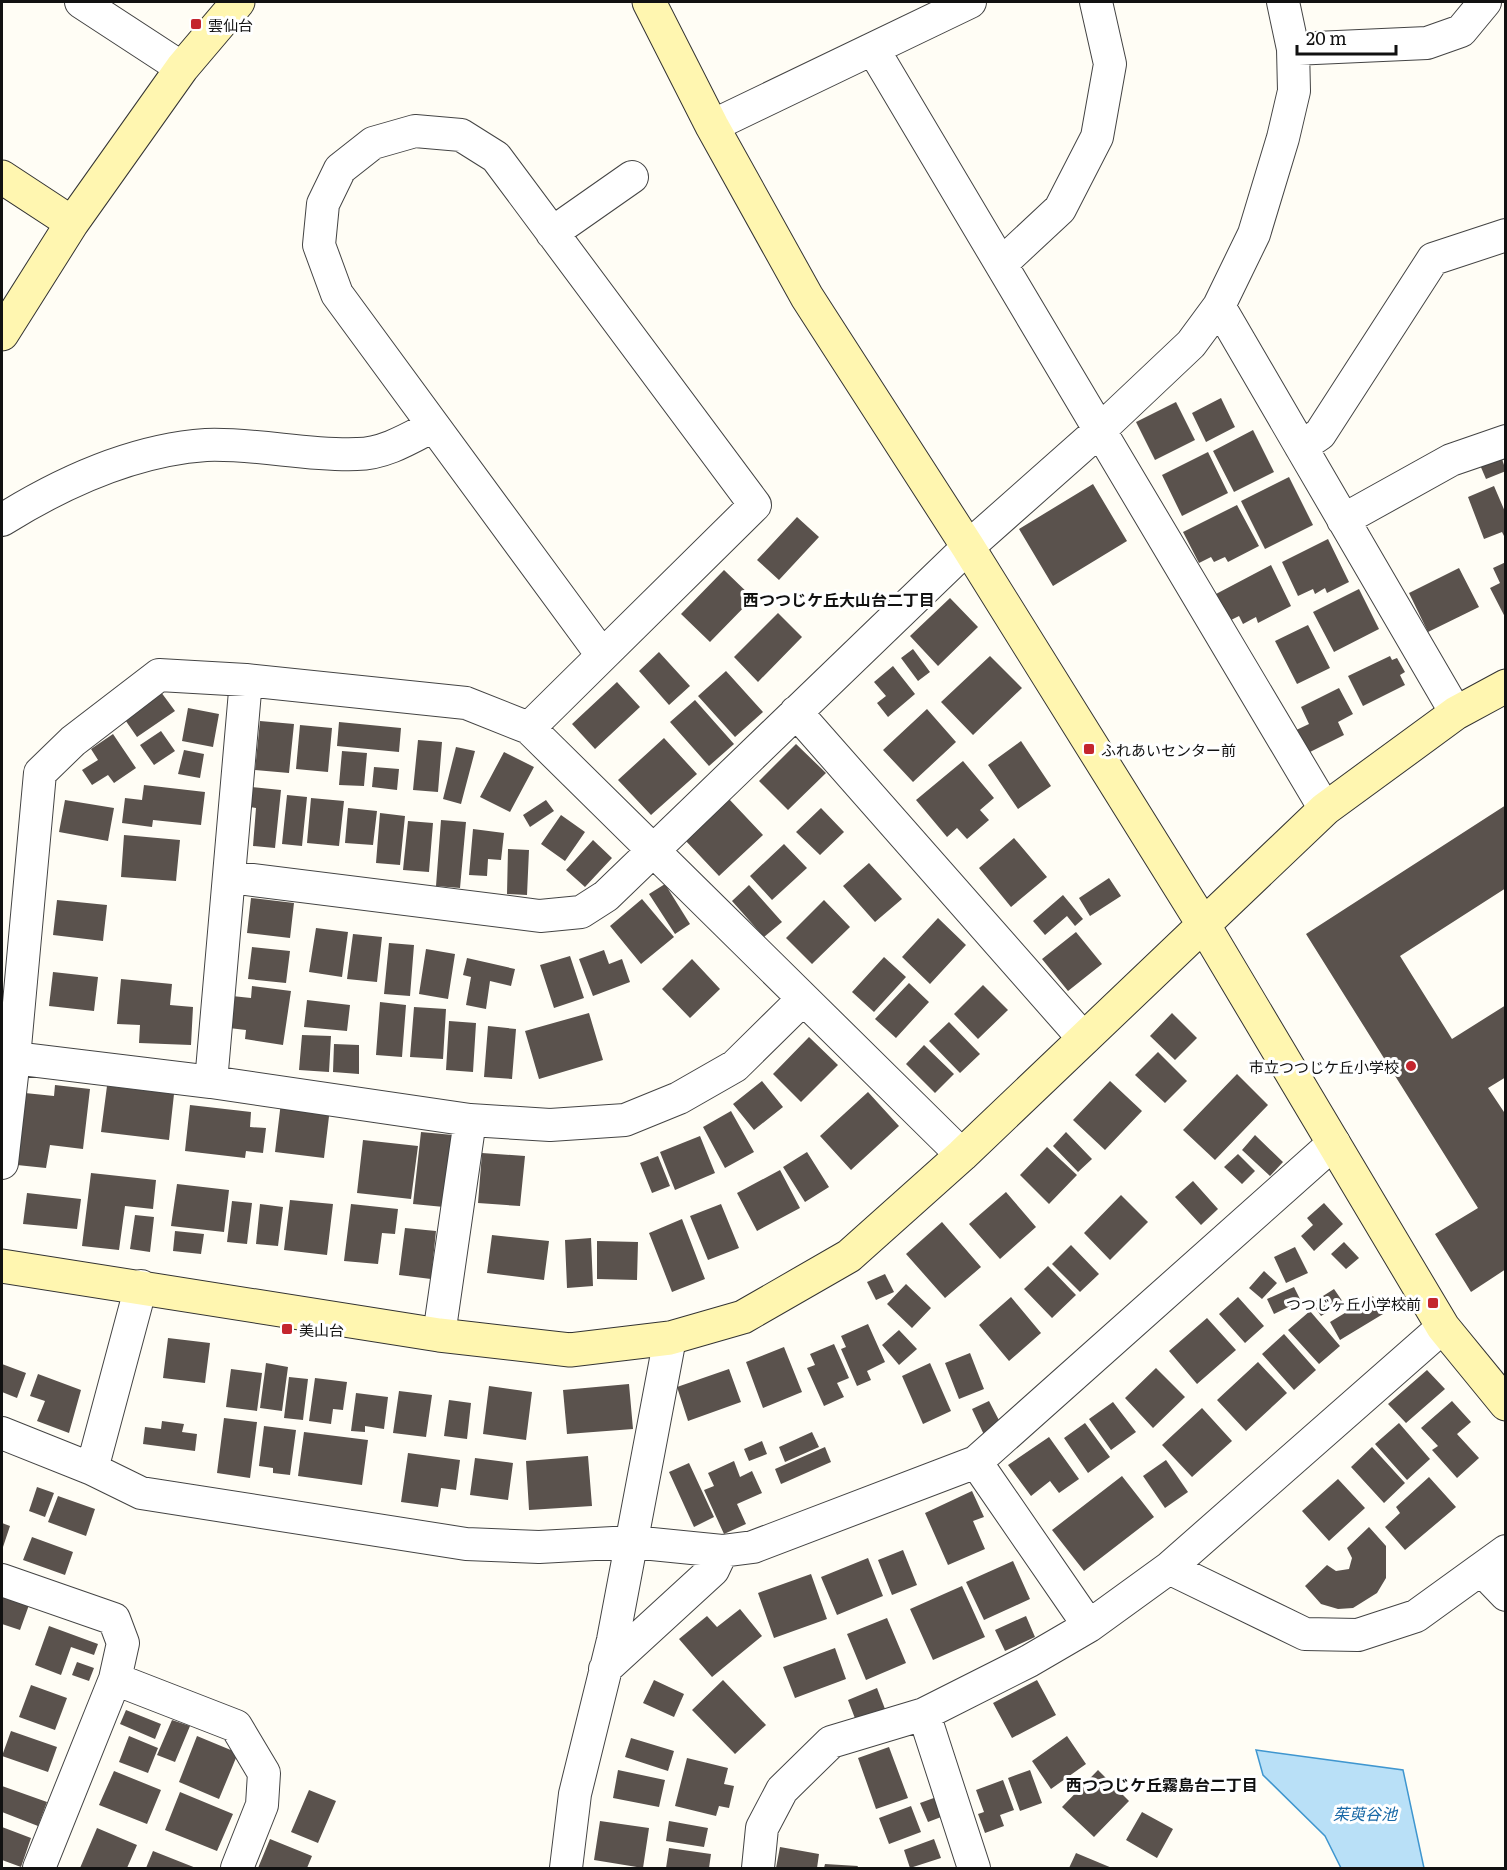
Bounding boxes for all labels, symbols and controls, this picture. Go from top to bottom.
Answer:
place label: 雲仙台 [208,13,253,36]
marker: 雲仙台 [189,17,203,31]
scale bar [1297,18,1396,56]
text: 20 m [1306,24,1347,51]
district label: 西つつじケ丘大山台二丁目 [743,587,935,611]
place label: ふれあいセンター前 [1101,738,1236,761]
marker: ふれあいセンター前 [1082,742,1096,756]
place label: 市立つつじケ丘小学校 [1249,1055,1399,1078]
marker: 市立つつじケ丘小学校 [1404,1059,1418,1073]
place label: つつじヶ丘小学校前 [1286,1292,1421,1315]
marker: つつじヶ丘小学校前 [1426,1296,1440,1310]
place label: 美山台 [299,1318,344,1341]
marker: 美山台 [280,1322,294,1336]
district label: 西つつじケ丘霧島台二丁目 [1066,1772,1258,1796]
water label: 茱萸谷池 [1333,1801,1399,1825]

